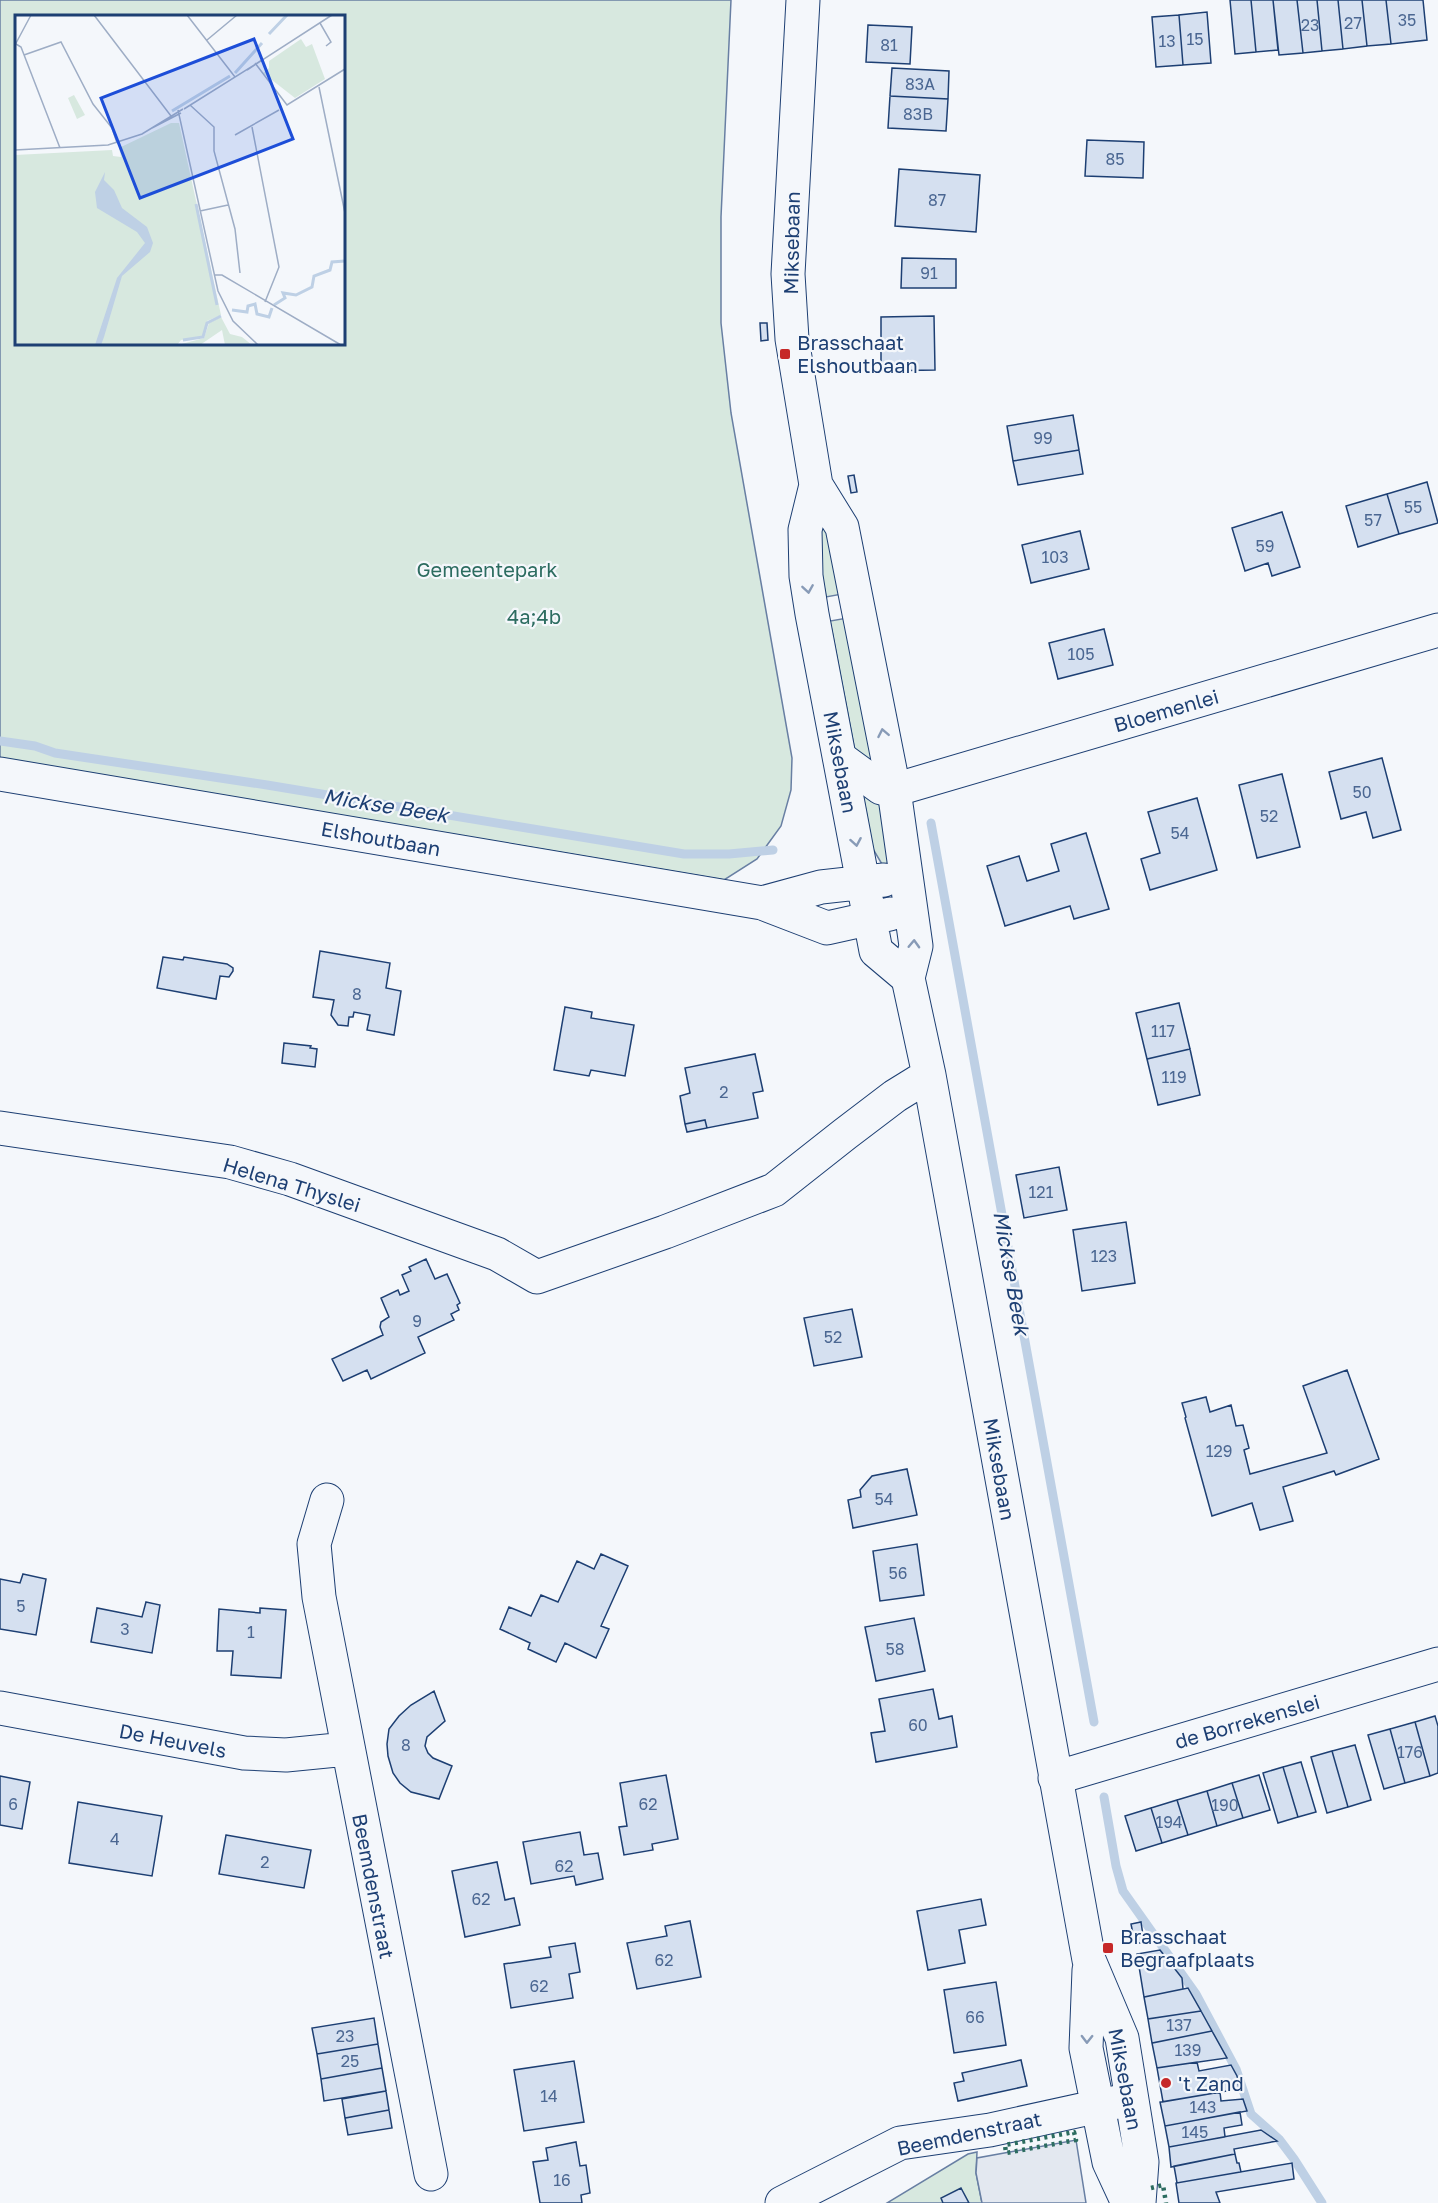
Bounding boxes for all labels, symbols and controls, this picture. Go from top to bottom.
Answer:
house number: 35 [1398,10,1416,30]
house number: 27 [1344,13,1362,33]
inset map [15,15,345,345]
house number: 23 [1301,15,1319,35]
house number: 15 [1186,29,1204,49]
house number: 13 [1158,31,1176,51]
house number: 81 [880,35,898,55]
house number: 83A [905,74,935,94]
house number: 83B [903,104,933,124]
house number: 85 [1105,149,1125,169]
house number: 87 [928,190,946,210]
street label: Miksebaan [778,191,804,295]
house number: 91 [920,263,938,283]
place label: Brasschaat Elshoutbaan [797,330,918,377]
marker: Brasschaat Elshoutbaan [778,347,792,361]
house number: 99 [1033,428,1053,448]
house number: 55 [1404,497,1422,517]
house number: 57 [1364,510,1382,530]
house number: 59 [1256,536,1274,556]
house number: 103 [1041,547,1069,567]
park label: Gemeentepark [417,557,558,581]
one-way arrow [802,584,814,593]
park label: 4a;4b [507,604,561,628]
house number: 105 [1068,644,1094,664]
street label: Bloemenlei [1111,684,1221,736]
street label: Miksebaan [819,709,863,815]
one-way arrow [877,728,890,738]
water label: Mickse Beek [322,782,452,828]
house number: 50 [1352,782,1372,802]
house number: 52 [1260,806,1278,826]
street label: Elshoutbaan [319,816,443,860]
house number: 54 [1170,823,1190,843]
one-way arrow [849,838,861,847]
one-way arrow [908,939,921,948]
house number: 8 [352,984,362,1004]
house number: 117 [1151,1021,1175,1041]
house number: 119 [1161,1067,1187,1087]
house number: 2 [719,1082,729,1102]
street label: Helena Thyslei [220,1152,364,1216]
house number: 121 [1029,1182,1054,1202]
water label: Mickse Beek [988,1209,1036,1339]
house number: 123 [1091,1246,1117,1266]
house number: 9 [412,1311,422,1331]
house number: 52 [824,1327,842,1347]
street label: Miksebaan [979,1416,1021,1522]
house number: 129 [1206,1441,1232,1461]
house number: 54 [874,1489,894,1509]
house number: 56 [889,1563,907,1583]
house number: 5 [16,1596,26,1616]
house number: 3 [120,1619,130,1639]
house number: 1 [247,1622,255,1642]
house number: 58 [885,1639,905,1659]
street label: de Borrekenslei [1172,1689,1322,1753]
house number: 60 [908,1715,928,1735]
street label: De Heuvels [117,1718,229,1762]
house number: 8 [401,1735,411,1755]
house number: 176 [1397,1742,1423,1762]
house number: 6 [8,1794,18,1814]
house number: 62 [639,1794,657,1814]
house number: 190 [1211,1795,1239,1815]
street label: Beemdenstraat [348,1812,400,1960]
house number: 194 [1155,1812,1183,1832]
house number: 4 [110,1829,120,1849]
house number: 2 [260,1852,270,1872]
house number: 62 [555,1856,573,1876]
house number: 62 [472,1889,490,1909]
place label: Brasschaat Begraafplaats [1120,1924,1255,1971]
marker: Brasschaat Begraafplaats [1101,1941,1115,1955]
house number: 62 [655,1950,673,1970]
house number: 62 [530,1976,548,1996]
house number: 66 [965,2007,985,2027]
house number: 137 [1166,2015,1192,2035]
house number: 23 [336,2026,354,2046]
street label: Miksebaan [1104,2026,1148,2132]
one-way arrow [1081,2035,1093,2044]
house number: 139 [1175,2040,1201,2060]
house number: 25 [341,2051,359,2071]
place label: 't Zand [1178,2071,1244,2095]
marker: 't Zand [1159,2076,1173,2090]
house number: 14 [540,2086,558,2106]
house number: 143 [1190,2097,1216,2117]
street label: Beemdenstraat [895,2106,1043,2160]
house number: 145 [1182,2122,1208,2142]
house number: 16 [553,2170,571,2190]

